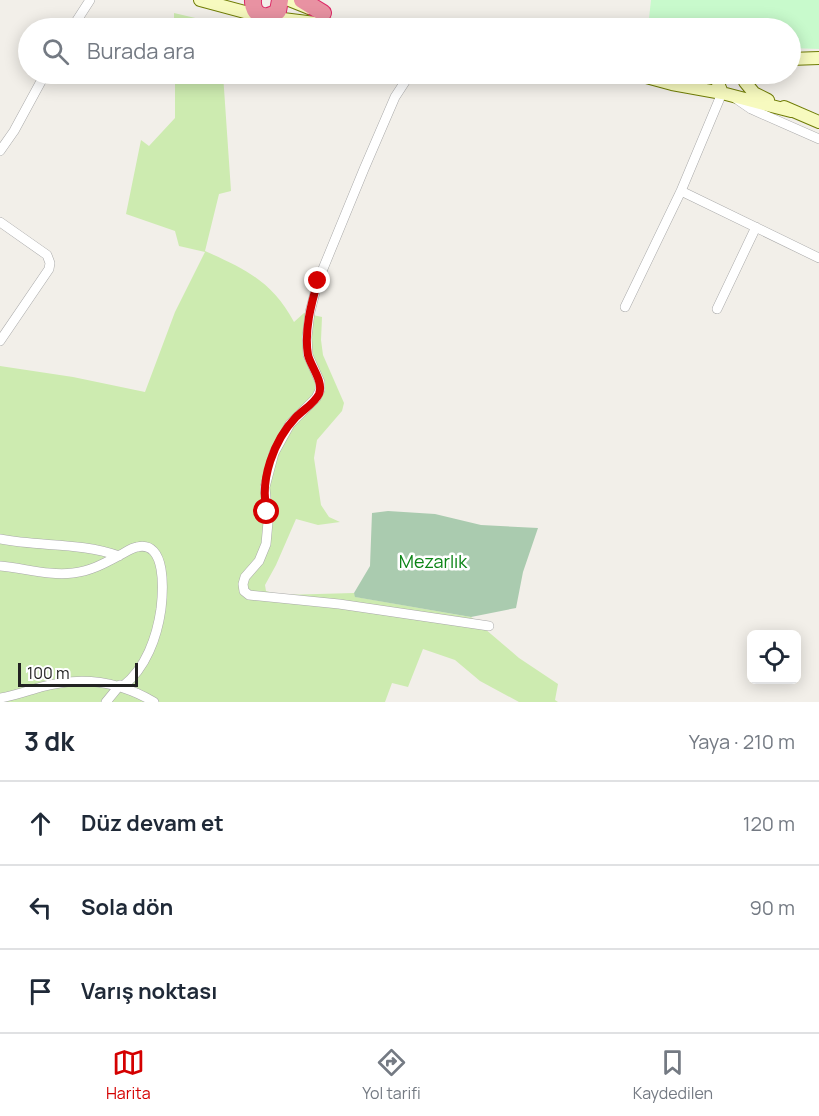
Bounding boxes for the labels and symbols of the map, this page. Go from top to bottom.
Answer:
route end [304,267,330,293]
route start [253,498,279,524]
park label: Mezarlık [399,549,468,573]
scale bar [18,660,138,688]

